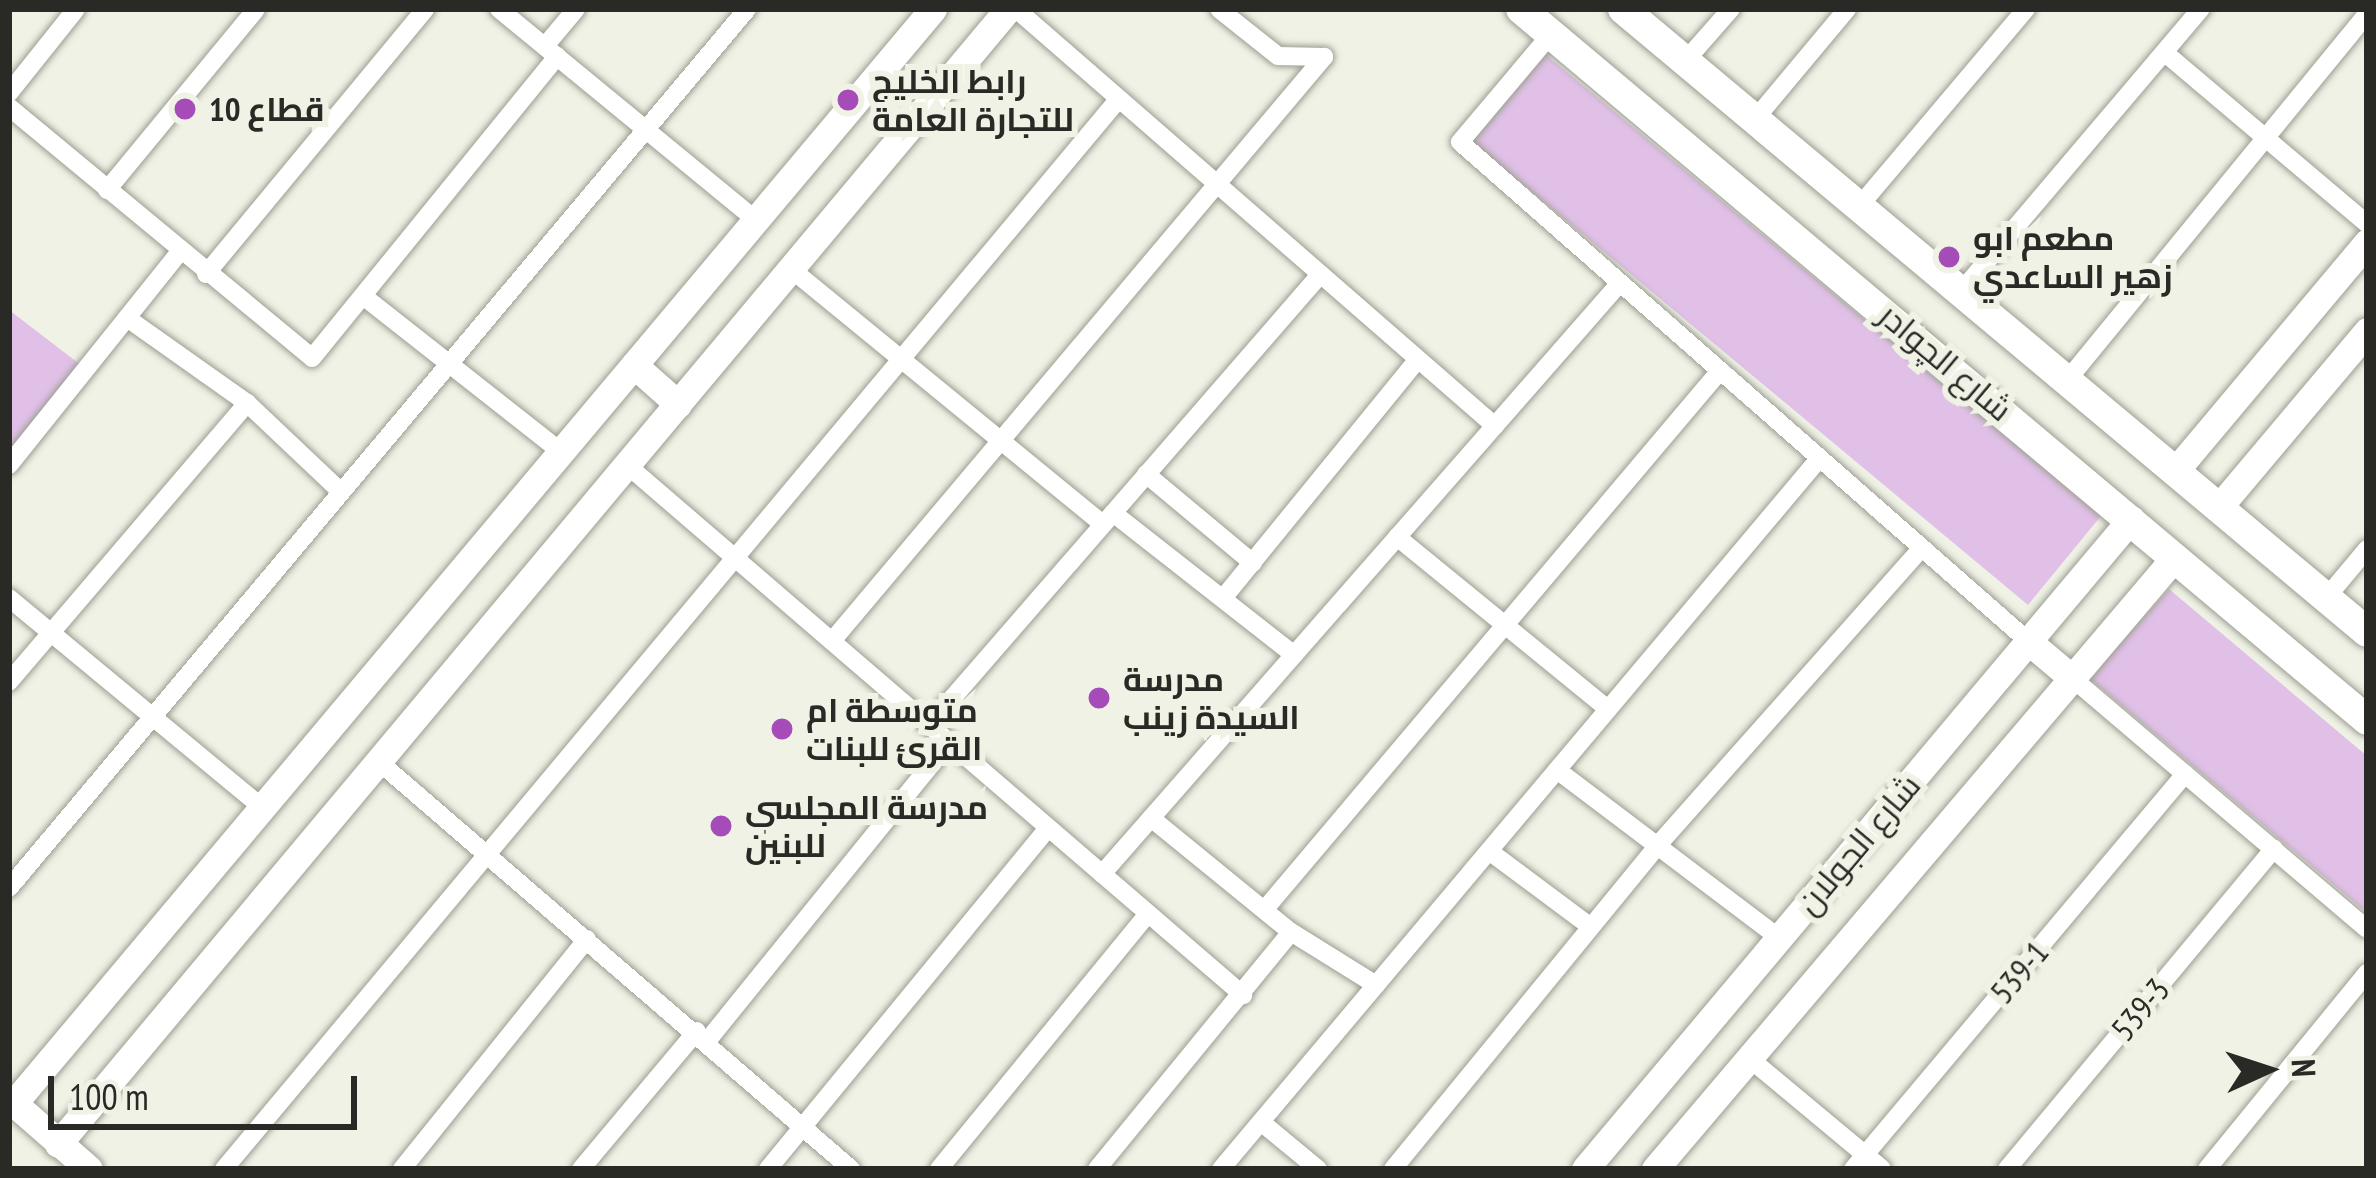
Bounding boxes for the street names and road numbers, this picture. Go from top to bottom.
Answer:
street label: شارع الچوادر [1871,295,2021,429]
street label: شارع الجولان [1788,766,1928,922]
street label: 539-1 [1982,933,2056,1011]
street label: 539-3 [2103,970,2177,1048]

